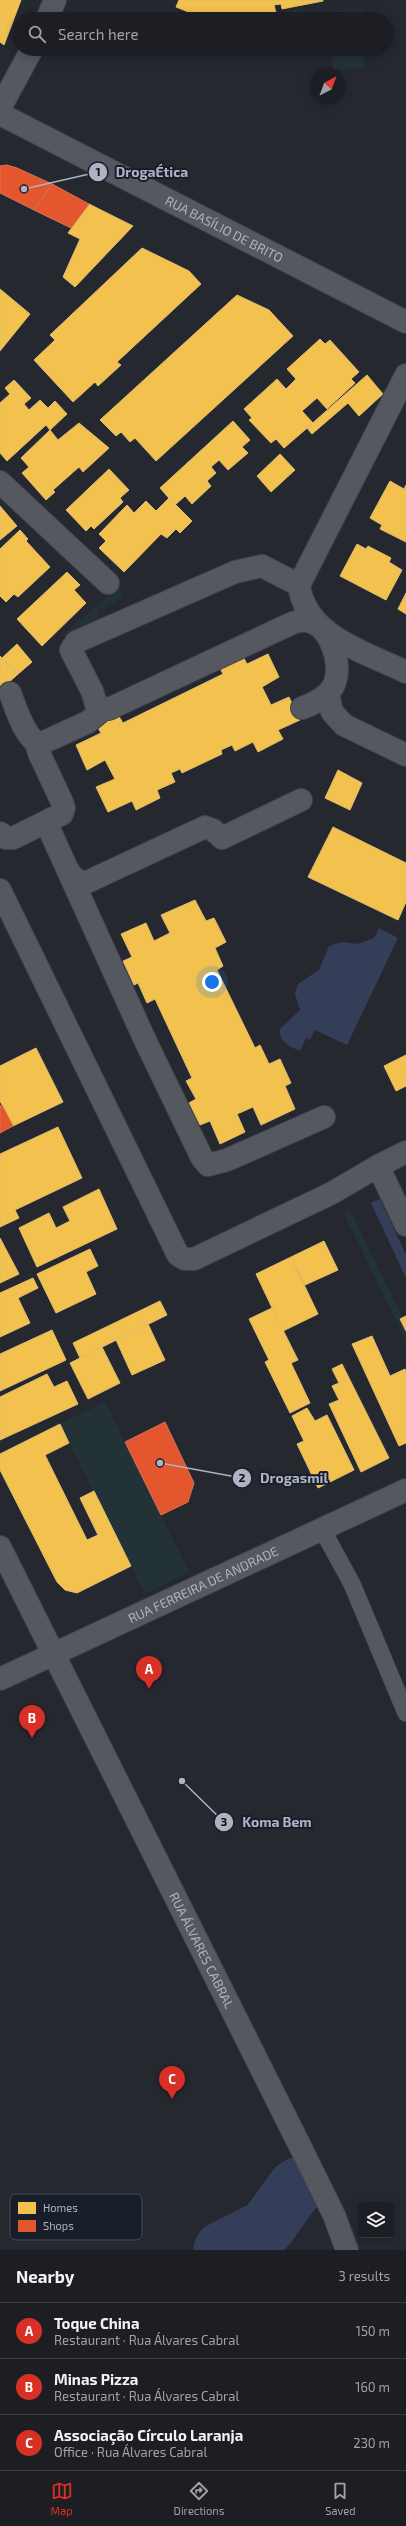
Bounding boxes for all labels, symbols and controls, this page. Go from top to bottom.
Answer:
search box [12,12,394,56]
icon: search [26,23,48,45]
text: Search here [58,25,139,43]
north arrow [310,68,346,104]
callout: DrogaÉtica [88,159,196,185]
text: DrogaÉtica [116,163,188,180]
text: 1 [95,164,101,178]
street label: RUA BASÍLIO DE BRITO [163,192,286,266]
your location [202,972,222,992]
callout: Drogasmil [232,1465,336,1491]
text: Drogasmil [260,1469,328,1486]
text: 2 [239,1470,246,1484]
street label: RUA FERREIRA DE ANDRADE [126,1543,281,1626]
pin: A [136,1656,162,1689]
pin: B [19,1705,45,1738]
callout: Koma Bem [214,1809,320,1835]
text: Koma Bem [242,1813,312,1830]
text: 3 [221,1814,228,1828]
street label: RUA ÁLVARES CABRAL [166,1889,238,2011]
pin: C [159,2066,185,2099]
legend [10,2194,142,2240]
text: Homes [43,2201,78,2214]
map controls [358,2202,394,2238]
button: layers [358,2202,394,2238]
text: Shops [43,2219,74,2232]
text: Nearby [16,2266,74,2286]
text: 3 results [339,2268,390,2284]
text: Toque China [54,2314,139,2332]
text: A [25,2323,33,2339]
text: 150 m [356,2323,390,2339]
text: Restaurant · Rua Álvares Cabral [54,2332,239,2348]
text: Minas Pizza [54,2370,138,2388]
text: B [25,2379,33,2395]
text: 160 m [355,2379,390,2395]
text: Restaurant · Rua Álvares Cabral [54,2388,239,2404]
text: Associação Círculo Laranja [54,2426,243,2444]
text: C [25,2435,33,2451]
text: 230 m [353,2435,390,2451]
text: Office · Rua Álvares Cabral [54,2444,207,2460]
tab: Map [51,2480,73,2517]
tab: Directions [174,2480,224,2517]
tab: Saved [325,2480,356,2517]

